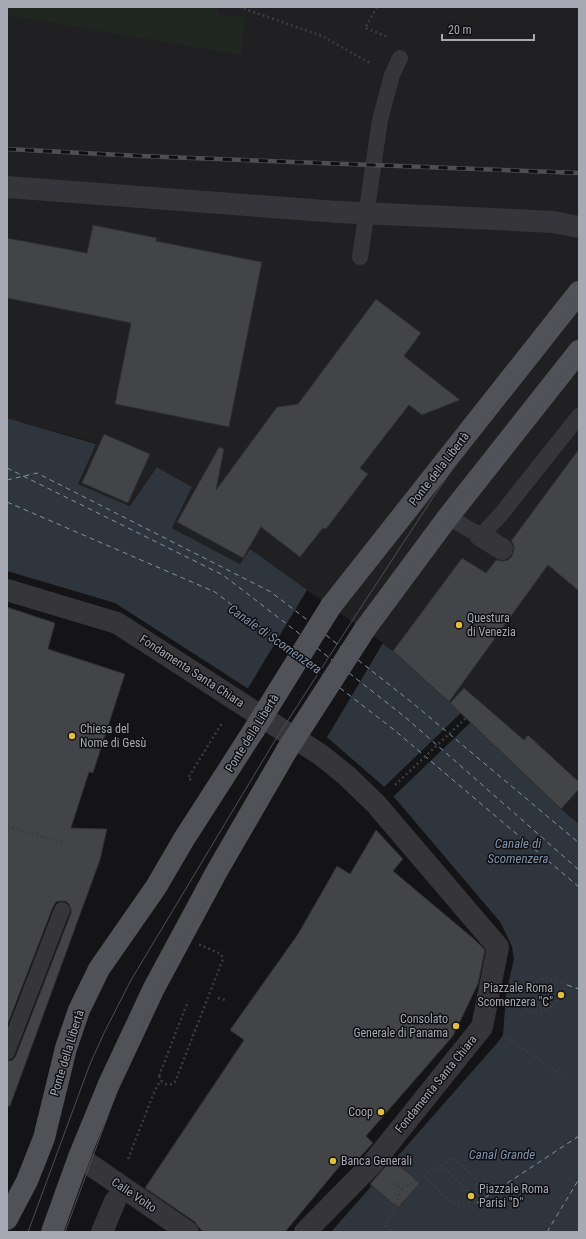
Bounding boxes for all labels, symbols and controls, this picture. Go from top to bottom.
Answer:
scale bar [442,16,534,42]
text: 20 m [448,23,472,37]
street label: Ponte della Libertà [406,429,472,508]
water label: Canale di Scomenzera [225,601,325,677]
place label: Questura di Venezia [467,611,516,639]
marker: Questura di Venezia [454,620,464,630]
street label: Fondamenta Santa Chiara [137,632,247,710]
street label: Ponte della Libertà [222,691,282,775]
place label: Chiesa del Nome di Gesù [80,722,147,750]
marker: Chiesa del Nome di Gesù [67,731,77,741]
water label: Canale di Scomenzera [487,836,549,866]
place label: Piazzale Roma Scomenzera "C" [478,981,553,1009]
marker: Piazzale Roma Scomenzera "C" [556,990,566,1000]
street label: Ponte della Libertà [47,1008,87,1098]
place label: Consolato Generale di Panama [353,1012,448,1040]
marker: Consolato Generale di Panama [451,1021,461,1031]
street label: Fondamenta Santa Chiara [392,1032,480,1136]
place label: Coop [348,1105,373,1119]
marker: Coop [376,1107,386,1117]
water label: Canal Grande [469,1147,535,1162]
place label: Banca Generali [341,1154,412,1168]
marker: Banca Generali [328,1156,338,1166]
street label: Calle Volto [109,1175,159,1215]
place label: Piazzale Roma Parisi "D" [479,1182,549,1210]
marker: Piazzale Roma Parisi "D" [466,1191,476,1201]

